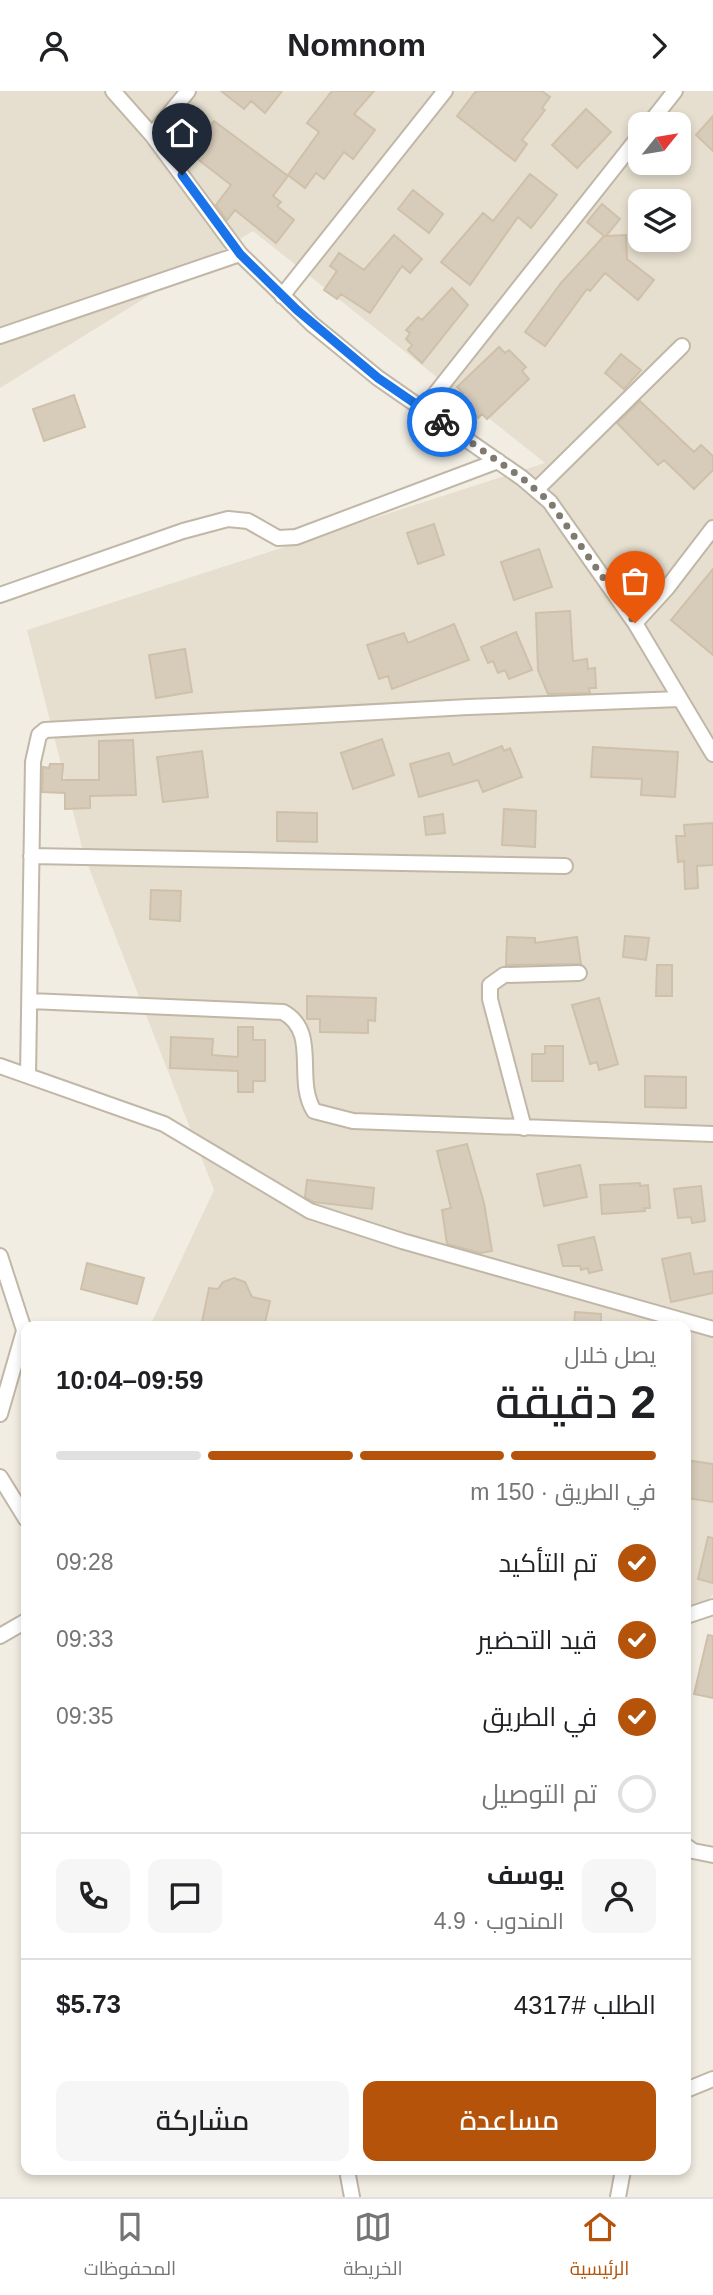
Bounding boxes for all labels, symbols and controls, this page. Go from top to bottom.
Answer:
icon: person [35,27,73,65]
text: Nomnom [287,27,426,63]
icon: forward [640,27,678,65]
pin [152,103,212,175]
north arrow [628,112,691,175]
map controls [628,112,691,252]
icon: home [163,114,201,152]
button: layers [628,189,691,252]
courier [407,387,477,457]
icon: bike [423,403,461,441]
pin [605,551,665,623]
icon: bag [616,562,654,600]
text: يصل خلال [564,1342,656,1368]
text: 09:59–10:04 [56,1365,203,1395]
text: 2 دقيقة [495,1376,656,1428]
text: في الطريق · 150 m [470,1479,656,1505]
icon: check [618,1544,656,1582]
text: تم التأكيد [498,1548,597,1578]
text: 09:28 [56,1549,114,1575]
icon: check [618,1621,656,1659]
text: قيد التحضير [477,1625,597,1655]
text: 09:33 [56,1626,114,1652]
icon: check [618,1698,656,1736]
text: في الطريق [482,1702,597,1732]
text: 09:35 [56,1703,114,1729]
text: تم التوصيل [482,1779,597,1809]
button: phone [56,1859,130,1933]
button: chat [148,1859,222,1933]
button: person [582,1859,656,1933]
text: يوسف [487,1860,564,1890]
text: المندوب · 4.9 [434,1908,564,1934]
text: $5.73 [56,1989,121,2019]
text: الطلب #4317 [514,1990,656,2020]
button: مشاركة [56,2081,349,2161]
button: مساعدة [363,2081,656,2161]
tab: المحفوظات [84,2208,176,2286]
tab: الخريطة [343,2208,403,2286]
tab: الرئيسية [570,2208,629,2286]

